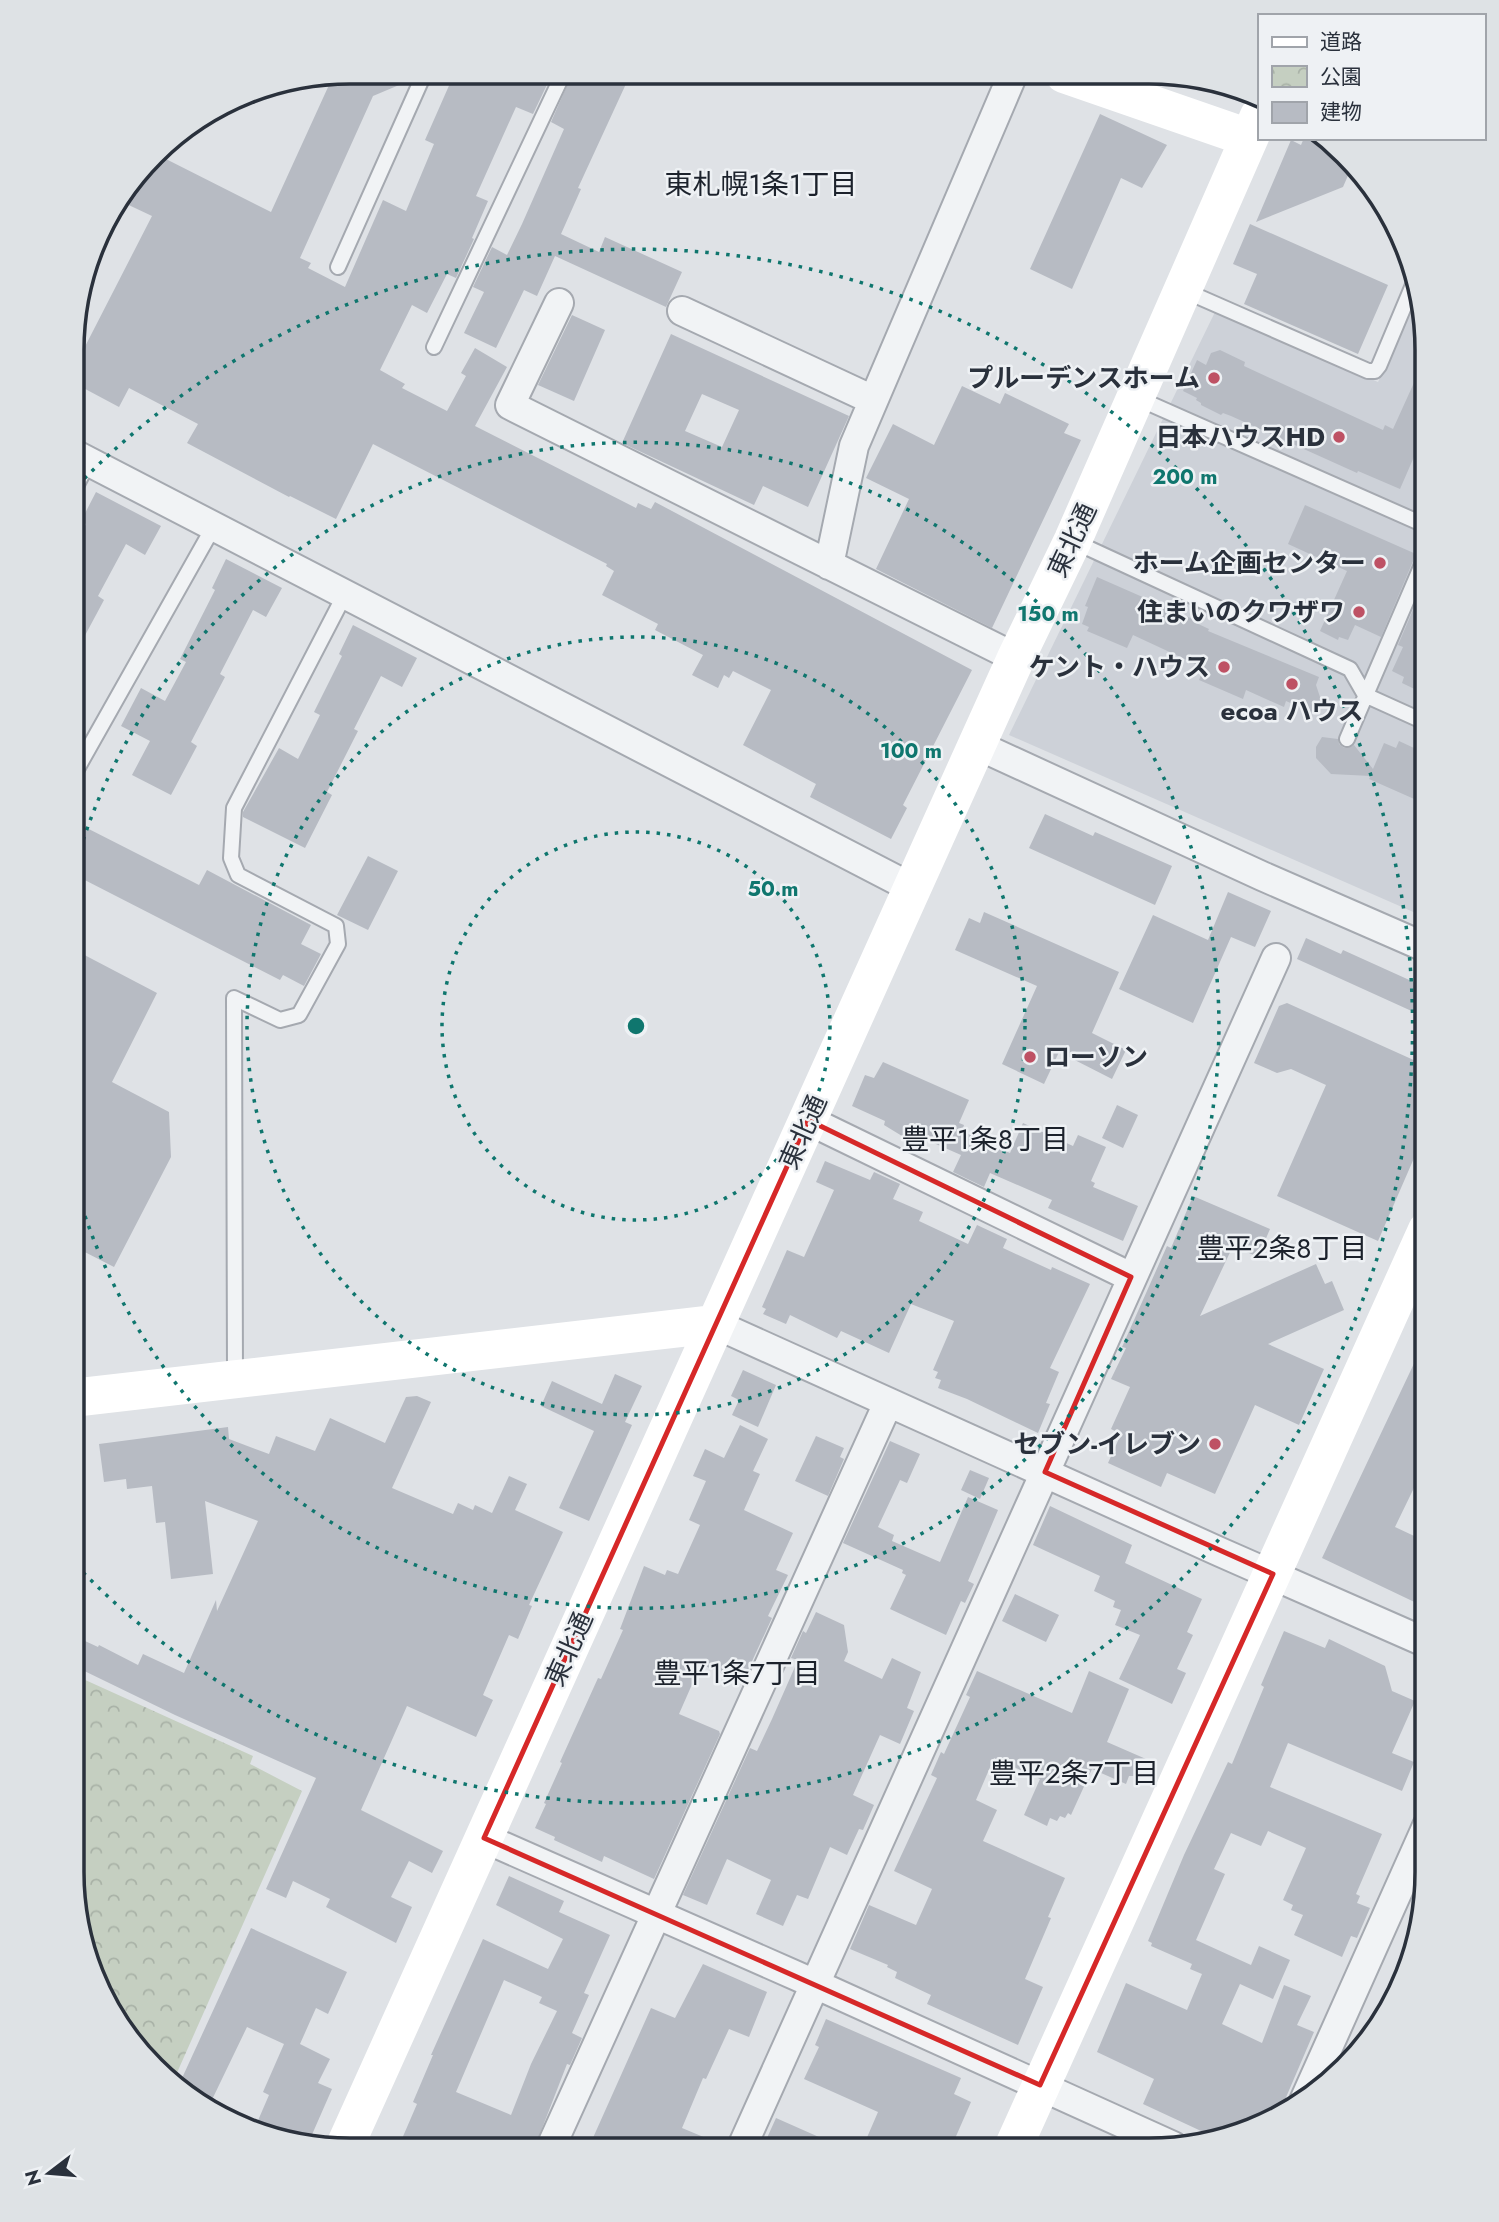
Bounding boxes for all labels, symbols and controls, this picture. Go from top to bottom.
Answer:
legend [1258,14,1485,140]
text: 道路 [1320,27,1362,57]
text: 公園 [1320,62,1362,92]
text: 建物 [1320,97,1362,127]
district label: 東札幌1条1丁目 [664,164,858,205]
place label: プルーデンスホーム [967,359,1200,397]
marker: プルーデンスホーム [1206,370,1222,386]
place label: 日本ハウスHD [1156,418,1325,456]
marker: 日本ハウスHD [1331,429,1347,445]
text: 200 m [1152,462,1218,492]
street label: 東北通 [1038,497,1106,583]
place label: ホーム企画センター [1133,544,1366,582]
marker: ホーム企画センター [1372,555,1388,571]
place label: 住まいのクワザワ [1137,593,1345,631]
text: 150 m [1017,599,1079,629]
marker: 住まいのクワザワ [1351,604,1367,620]
place label: ケント・ハウス [1029,648,1210,686]
marker: ケント・ハウス [1216,659,1232,675]
marker: ecoa ハウス [1284,676,1300,692]
place label: ecoa ハウス [1221,692,1363,730]
text: 100 m [880,736,942,766]
text: 50 m [748,874,798,904]
centre of rings [624,1014,648,1038]
place label: ローソン [1044,1038,1148,1076]
marker: ローソン [1022,1049,1038,1065]
street label: 東北通 [770,1089,836,1175]
district label: 豊平1条8丁目 [901,1119,1069,1160]
district label: 豊平2条8丁目 [1196,1228,1368,1269]
place label: セブン-イレブン [1013,1425,1201,1463]
marker: セブン-イレブン [1207,1436,1223,1452]
street label: 東北通 [536,1606,602,1692]
district label: 豊平1条7丁目 [653,1653,821,1694]
district label: 豊平2条7丁目 [989,1753,1159,1794]
north arrow [14,2138,84,2208]
text: N [18,2167,48,2189]

